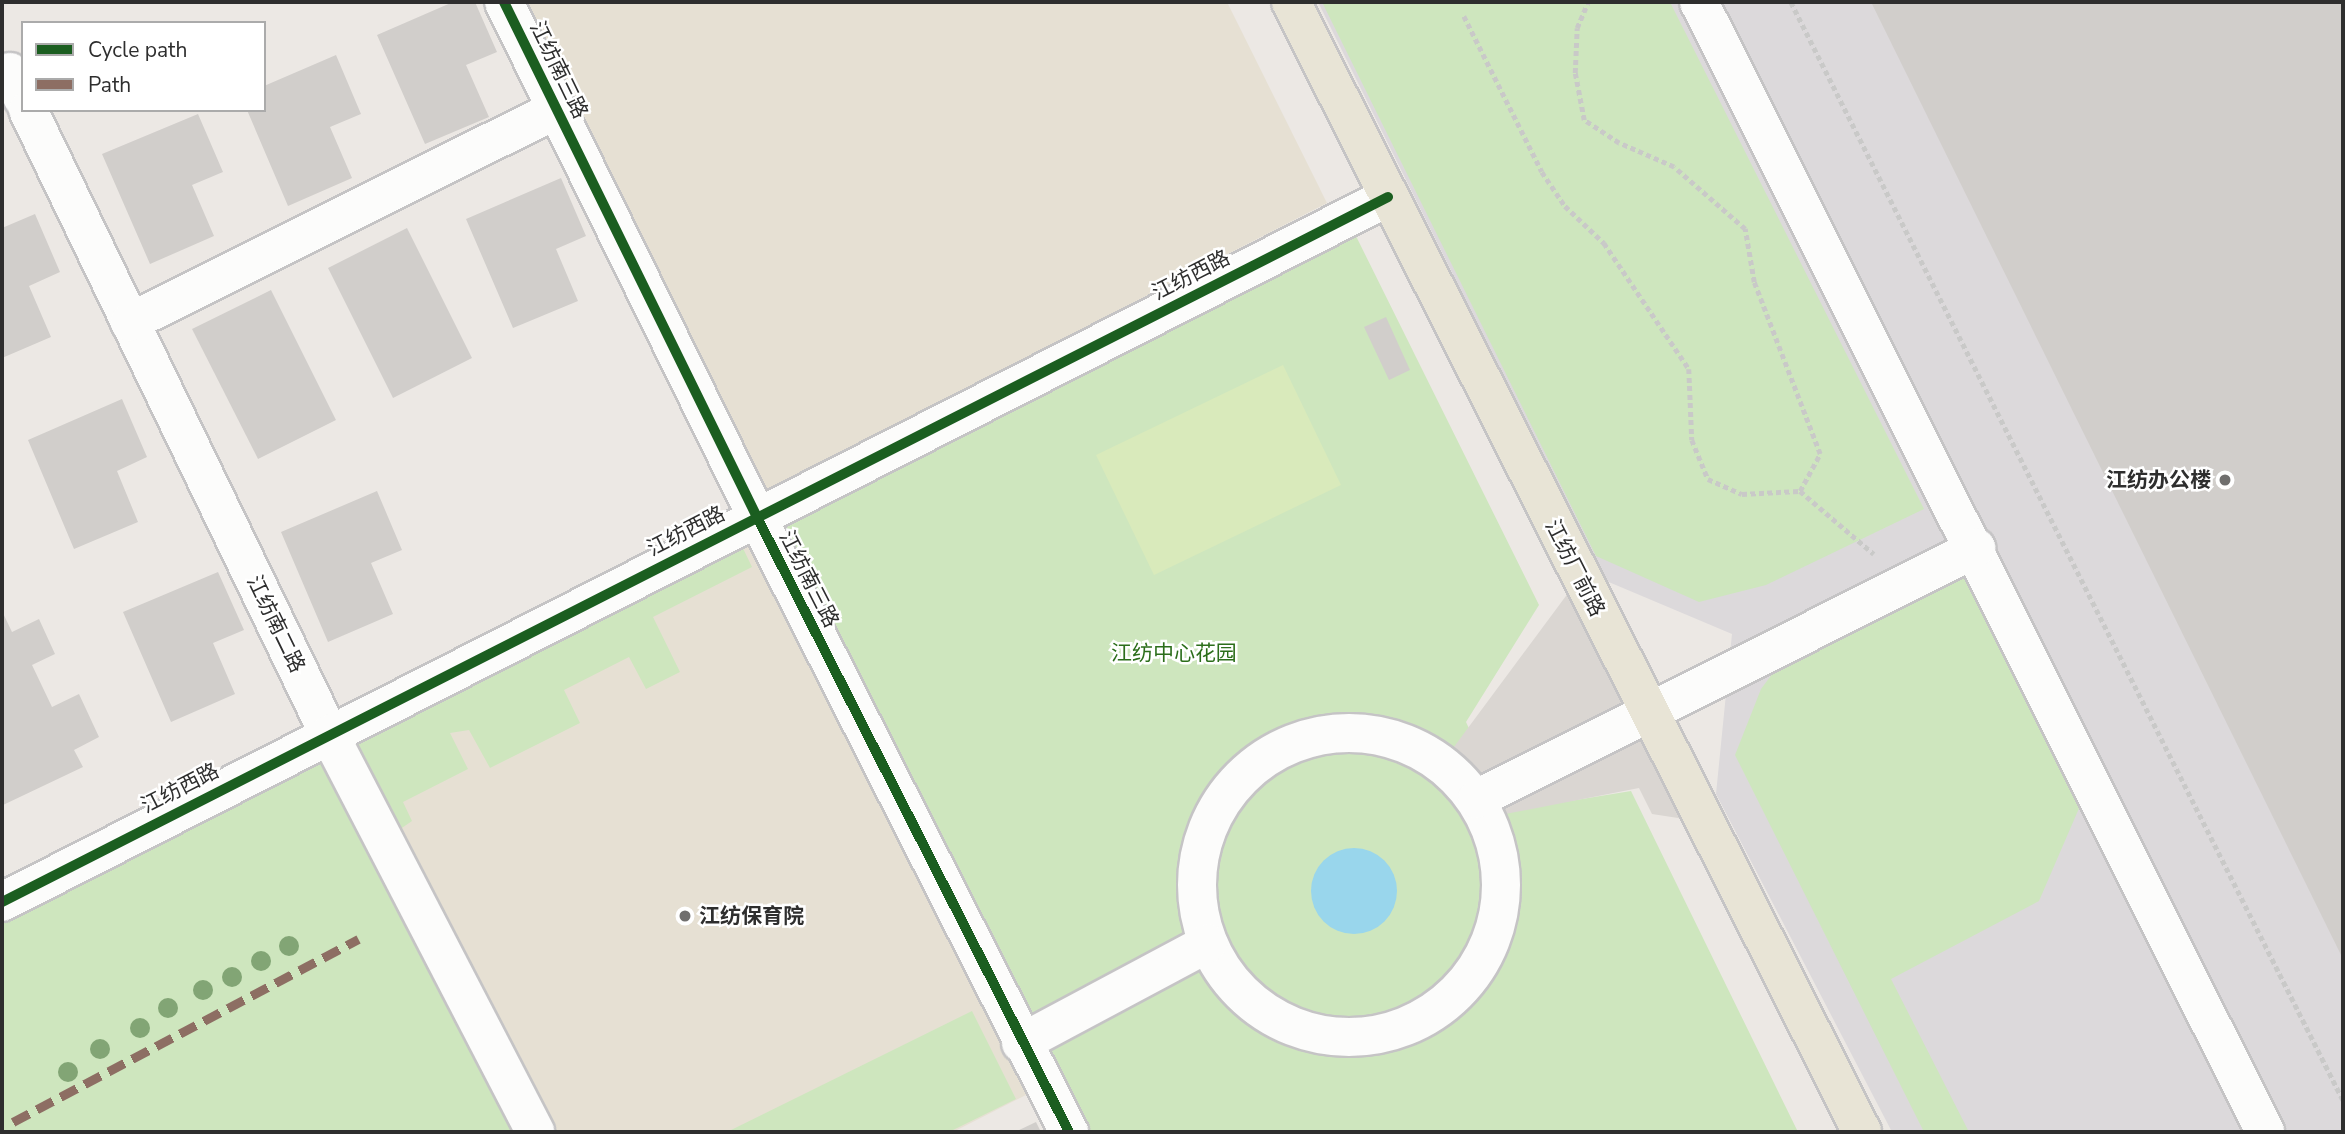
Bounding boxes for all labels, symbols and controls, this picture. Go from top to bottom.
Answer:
street label: 江纺南三路 [525,17,593,123]
legend [21,21,266,112]
text: Cycle path [88,36,187,64]
text: Path [88,71,131,99]
street label: 江纺西路 [1148,245,1234,305]
place label: 江纺办公楼 [2106,467,2211,493]
marker: 江纺办公楼 [2217,472,2233,488]
street label: 江纺西路 [643,501,729,561]
street label: 江纺厂前路 [1540,516,1610,620]
street label: 江纺南三路 [774,527,844,631]
street label: 江纺南二路 [242,571,310,677]
park label: 江纺中心花园 [1111,640,1237,666]
street label: 江纺西路 [137,758,223,818]
place label: 江纺保育院 [699,903,804,929]
marker: 江纺保育院 [677,908,693,924]

